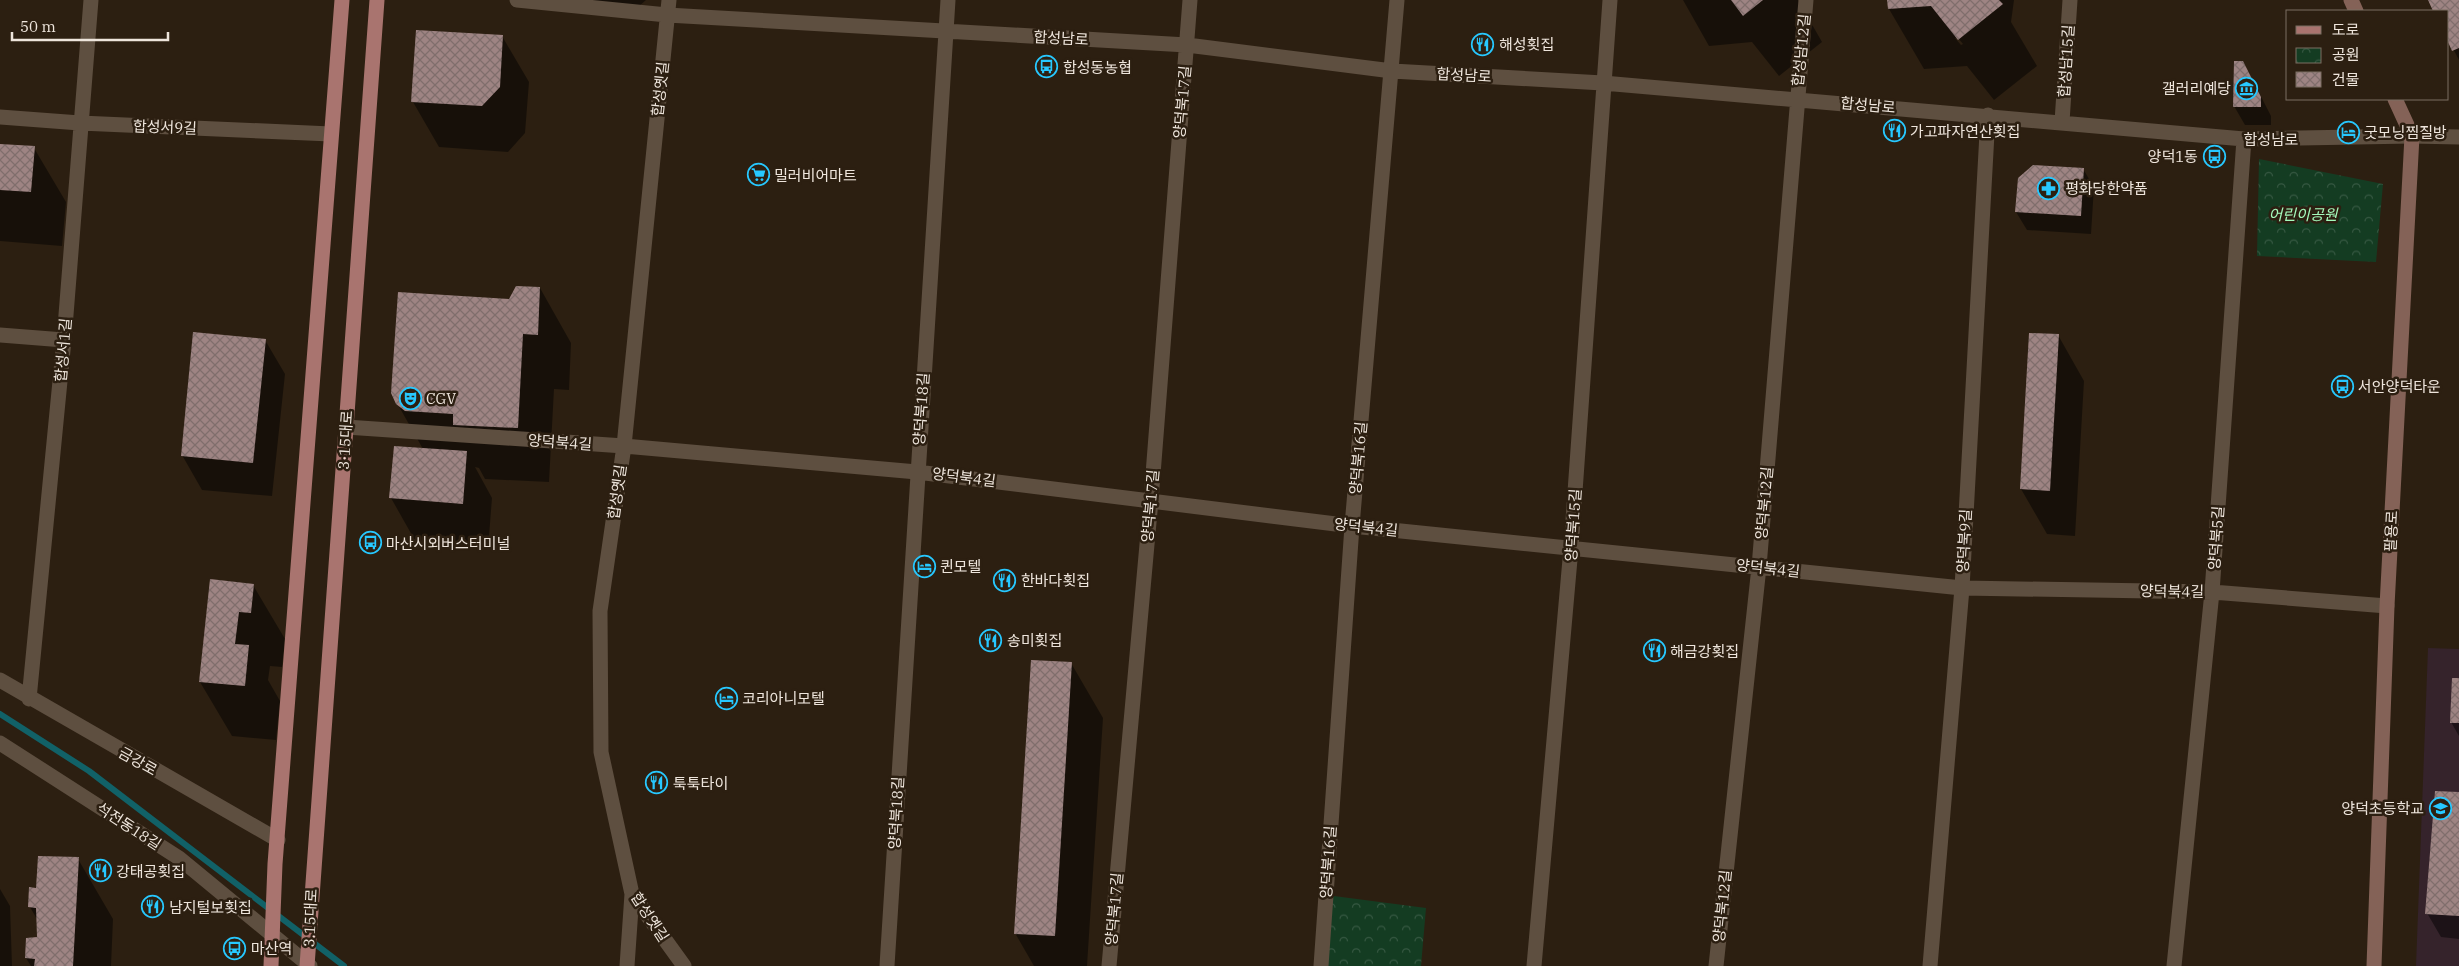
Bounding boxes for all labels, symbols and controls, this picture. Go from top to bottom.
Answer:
scale bar [12,10,169,42]
legend [2286,10,2449,100]
street label: 합성남12길 [1788,13,1814,87]
text: 50 m [20,17,56,36]
text: 도로 [2332,20,2360,39]
street label: 합성남15길 [2054,24,2078,98]
street label: 합성남로 [1033,27,1089,49]
restaurant icon: 해성횟집 [1471,32,1495,56]
place label: 해성횟집 [1499,35,1554,54]
text: 공원 [2332,45,2360,64]
bus stop icon: 합성동농협 [1035,55,1059,79]
place label: 합성동농협 [1063,58,1132,77]
street label: 합성옛길 [648,61,672,117]
street label: 합성남로 [1436,64,1492,86]
street label: 양덕북17길 [1169,65,1195,139]
text: 건물 [2332,70,2360,89]
museum icon: 갤러리예당 [2235,76,2259,100]
place label: 갤러리예당 [2162,79,2231,98]
street label: 합성남로 [1840,93,1896,117]
street label: 합성서9길 [133,116,197,138]
restaurant icon: 가고파자연산횟집 [1882,119,1906,143]
hotel icon: 굿모닝찜질방 [2336,120,2360,144]
place label: 가고파자연산횟집 [1910,122,2020,141]
place label: 굿모닝찜질방 [2364,123,2447,142]
street label: 합성남로 [2243,130,2299,149]
bus stop icon: 양덕1동 [2202,144,2226,168]
place label: 양덕1동 [2148,147,2198,166]
supermarket icon: 밀러비어마트 [746,163,770,187]
place label: 밀러비어마트 [774,166,857,185]
pharmacy icon: 평화당한약품 [2037,176,2061,200]
place label: 평화당한약품 [2065,179,2148,198]
park label: 어린이공원 [2268,205,2339,224]
street label: 합성서1길 [51,317,75,383]
street label: 양덕북18길 [909,372,933,446]
bus stop icon: 서안양덕타운 [2330,374,2354,398]
place label: 서안양덕타운 [2358,377,2441,396]
theatre icon: CGV [398,386,422,410]
place label: CGV [426,389,456,408]
street label: 3·15대로 [333,410,357,470]
street label: 양덕북16길 [1345,421,1371,495]
street label: 양덕북4길 [527,430,593,454]
street label: 합성옛길 [604,463,630,521]
street label: 양덕북4길 [931,464,997,490]
street label: 양덕북12길 [1751,466,1777,540]
street label: 양덕북17길 [1137,469,1163,543]
street label: 양덕북15길 [1561,488,1585,562]
street label: 양덕북5길 [2204,505,2228,571]
street label: 양덕북9길 [1953,508,1975,574]
street label: 팔용로 [2380,510,2402,552]
street label: 양덕북4길 [1333,514,1399,540]
bus stop icon: 마산시외버스터미널 [358,531,382,555]
place label: 마산시외버스터미널 [386,534,510,553]
hotel icon: 퀸모텔 [912,554,936,578]
street label: 양덕북4길 [1735,555,1801,581]
place label: 퀸모텔 [940,557,981,576]
restaurant icon: 한바다횟집 [993,568,1017,592]
place label: 한바다횟집 [1021,571,1090,590]
street label: 양덕북4길 [2140,581,2204,601]
restaurant icon: 송미횟집 [979,628,1003,652]
place label: 송미횟집 [1007,631,1062,650]
restaurant icon: 해금강횟집 [1642,639,1666,663]
place label: 해금강횟집 [1670,642,1739,661]
hotel icon: 코리아니모텔 [714,686,738,710]
place label: 코리아니모텔 [742,689,825,708]
street label: 금강로 [115,743,161,779]
restaurant icon: 툭툭타이 [645,771,669,795]
place label: 툭툭타이 [673,774,728,793]
street label: 양덕북18길 [885,776,907,850]
school or university icon: 양덕초등학교 [2428,796,2452,820]
street label: 석전동18길 [93,798,165,854]
place label: 양덕초등학교 [2341,799,2424,818]
street label: 양덕북16길 [1316,825,1340,899]
restaurant icon: 강태공횟집 [88,859,112,883]
place label: 강태공횟집 [116,862,185,881]
street label: 양덕북12길 [1709,869,1735,943]
street label: 양덕북17길 [1101,872,1127,946]
street label: 3.15대로 [299,888,321,948]
street label: 합성옛길 [627,889,673,945]
restaurant icon: 남지털보횟집 [141,895,165,919]
place label: 남지털보횟집 [169,898,252,917]
bus stop icon: 마산역 [223,936,247,960]
place label: 마산역 [251,939,292,958]

